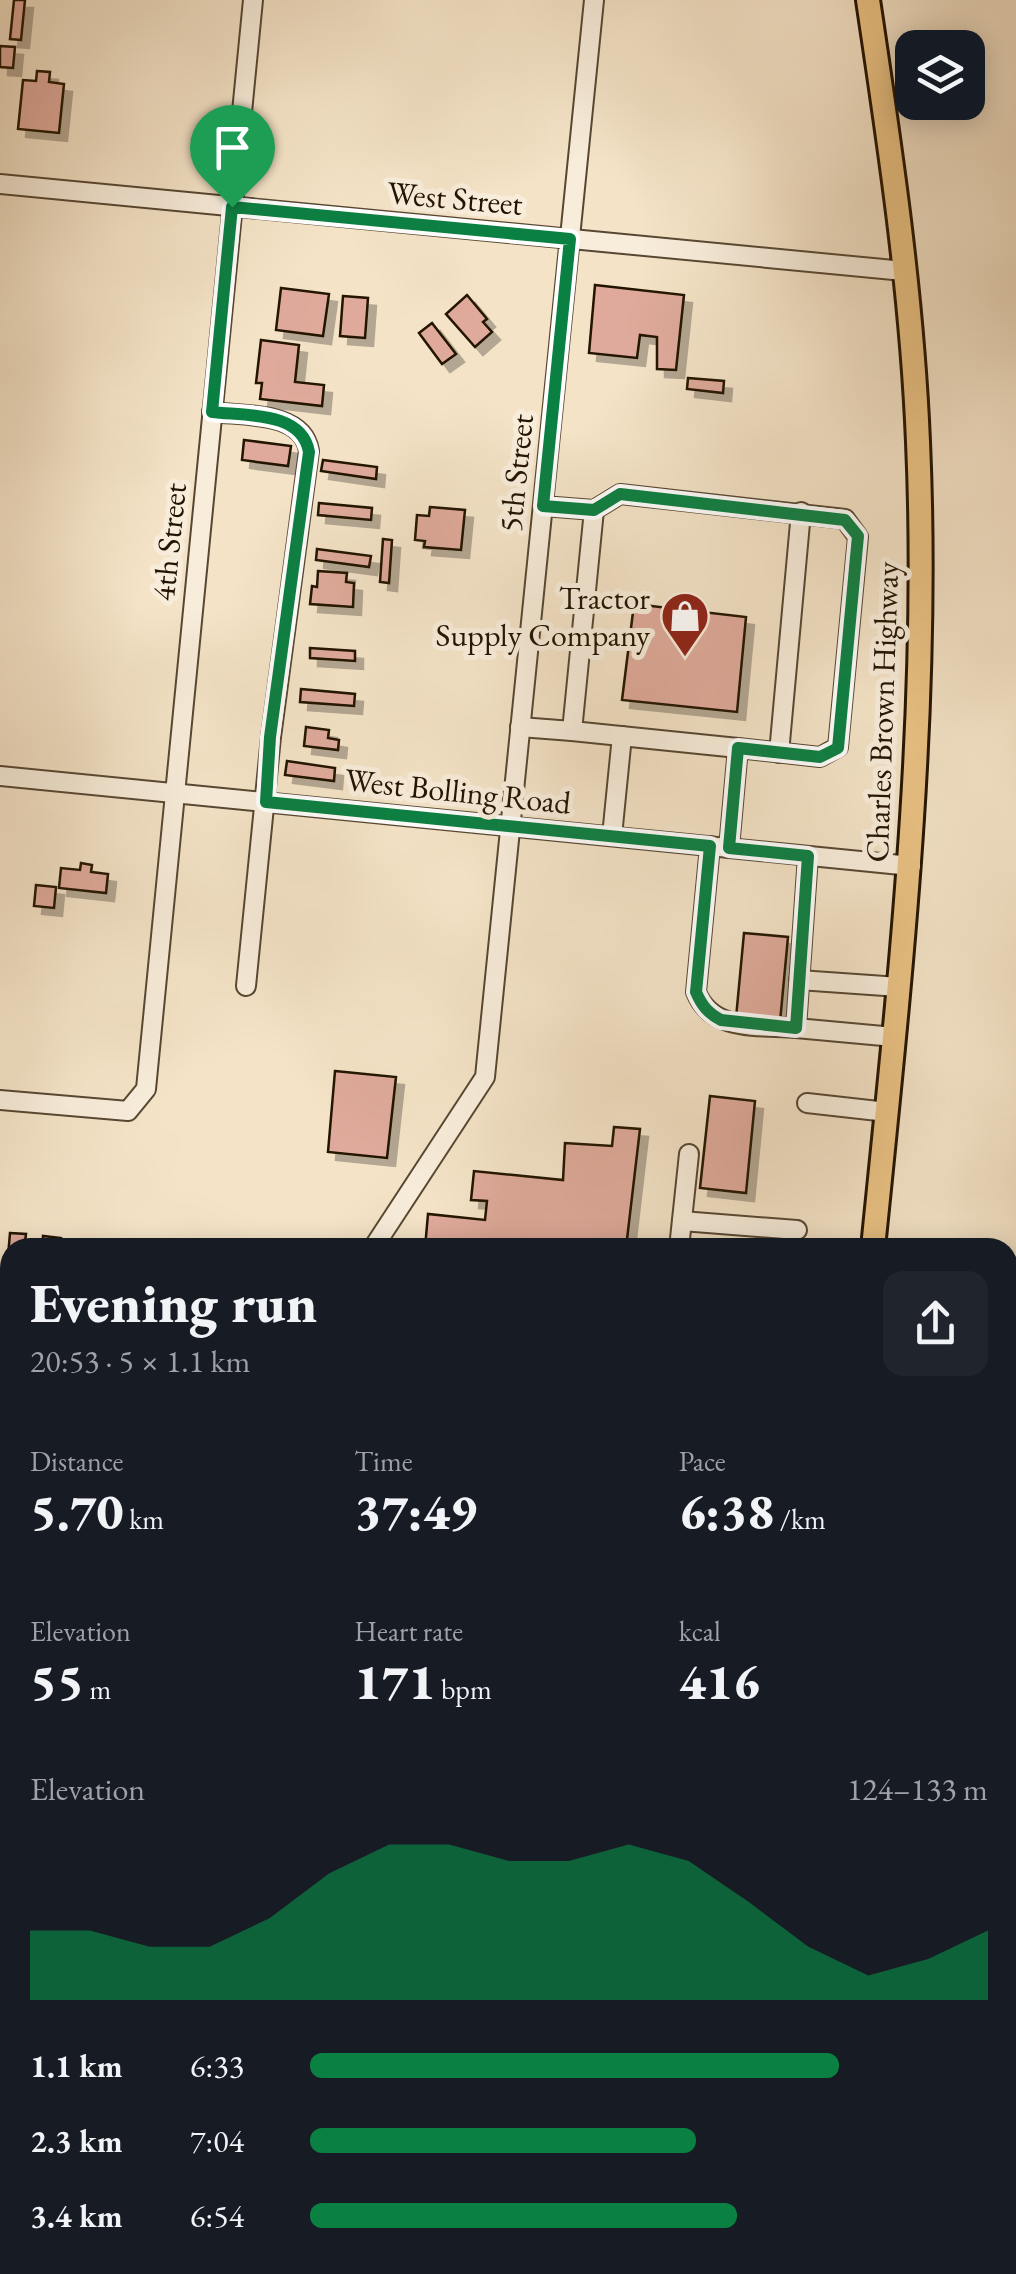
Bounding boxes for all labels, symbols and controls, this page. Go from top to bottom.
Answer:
map controls [895,30,985,120]
button: layers [895,30,985,120]
pin [190,105,275,208]
icon: arrive [205,120,260,175]
street label: West Street [386,171,524,225]
street label: 5th Street [489,412,543,534]
street label: 4th Street [142,481,196,603]
street label: Charles Brown Highway [856,560,908,863]
place label: Tractor Supply Company [436,577,651,656]
shop icon: Tractor Supply Company [659,590,711,658]
street label: West Bolling Road [343,758,574,824]
text: Evening run [30,1267,317,1338]
button: share [883,1271,988,1376]
text: 20:53 · 5 × 1.1 km [30,1340,250,1382]
text: Distance [30,1443,124,1479]
text: Time [354,1443,413,1479]
text: Pace [679,1443,726,1479]
text: 5.70 [30,1479,124,1544]
text: 37:49 [354,1479,477,1544]
text: 6:38 [679,1479,774,1544]
text: km [124,1501,164,1537]
text: /km [774,1501,826,1537]
text: Elevation [30,1613,131,1649]
text: Heart rate [354,1613,463,1649]
text: kcal [679,1613,721,1649]
text: 55 [30,1649,84,1714]
text: 171 [354,1649,435,1714]
text: 416 [679,1649,760,1714]
text: m [84,1671,111,1707]
text: bpm [435,1671,492,1707]
text: Elevation [30,1768,145,1810]
text: 124–133 m [847,1768,988,1810]
text: 1.1 km [30,2045,123,2087]
text: 6:33 [190,2045,244,2087]
text: 2.3 km [30,2120,123,2162]
text: 7:04 [190,2120,244,2162]
text: 3.4 km [30,2195,123,2237]
text: 6:54 [190,2195,244,2237]

